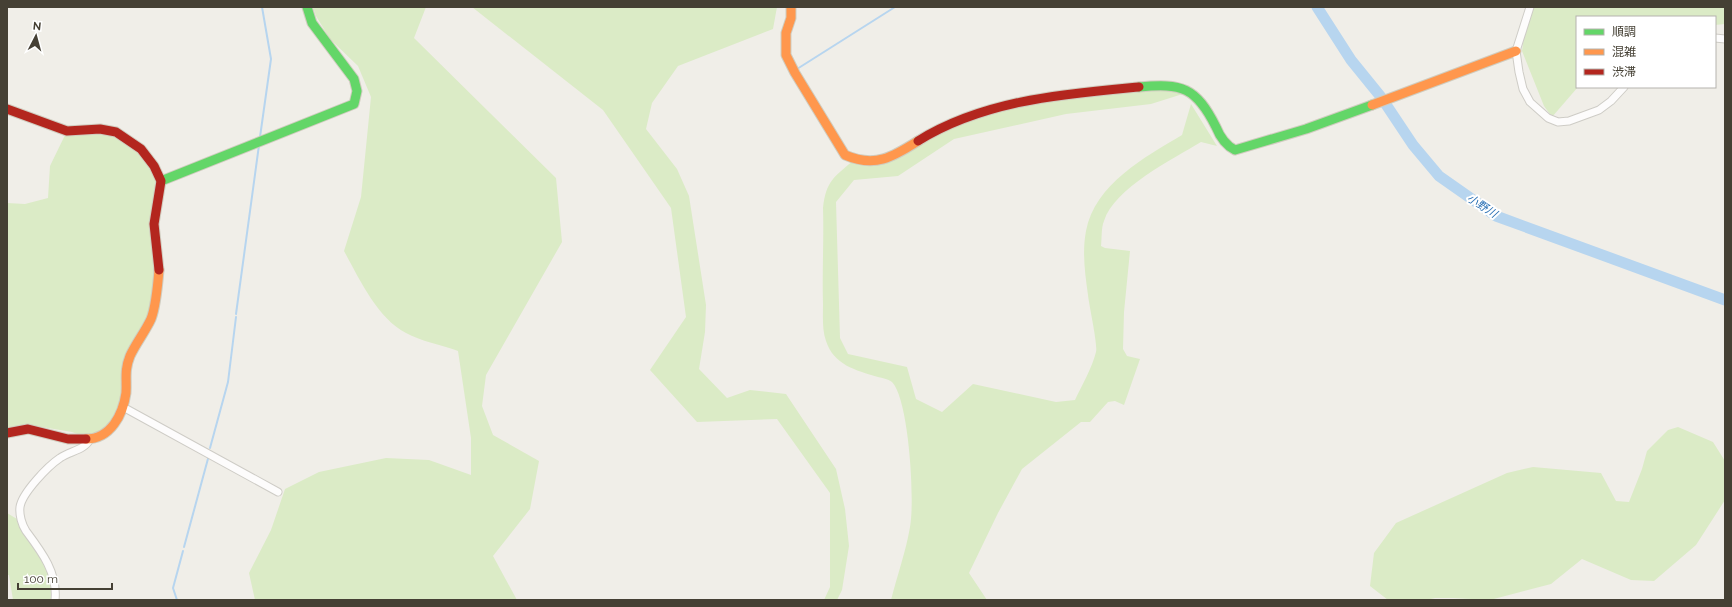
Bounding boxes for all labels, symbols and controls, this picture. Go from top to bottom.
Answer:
north arrow [16,16,56,56]
legend [1576,16,1716,88]
text: N [32,20,42,33]
text: 順調 [1612,25,1636,39]
text: 混雑 [1612,45,1636,59]
text: 渋滞 [1612,65,1636,79]
water label: 小野川 [1465,192,1500,221]
scale bar [18,565,112,591]
text: 100 m [24,572,58,586]

